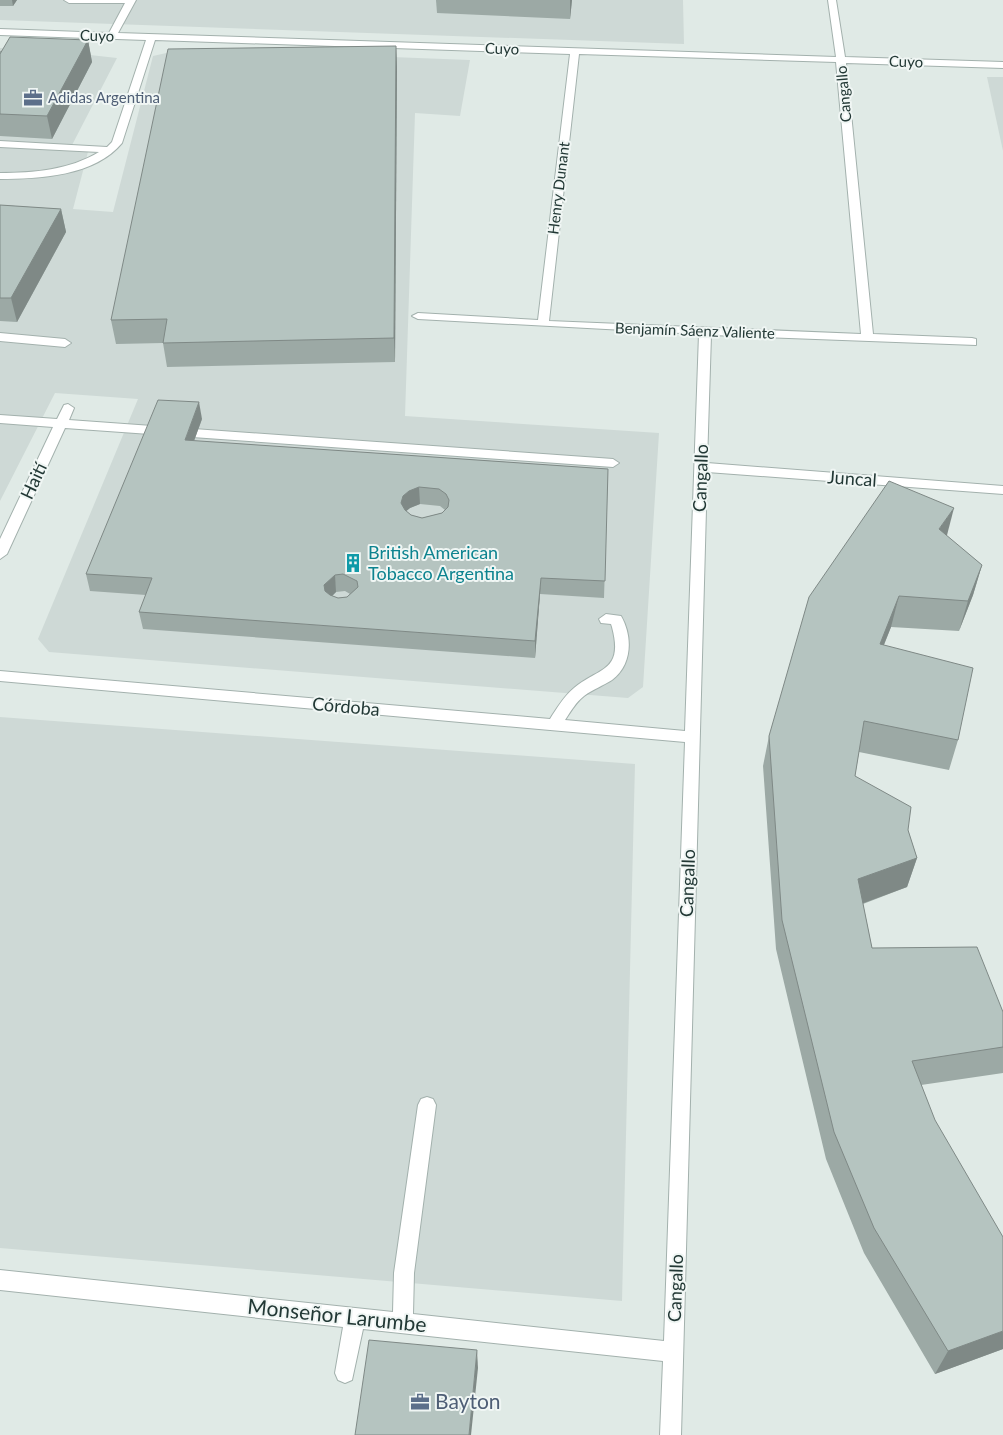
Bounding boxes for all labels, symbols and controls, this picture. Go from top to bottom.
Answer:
street label: Cuyo [80,25,114,45]
street label: Cuyo [485,38,519,58]
street label: Cuyo [889,51,923,71]
street label: Cangallo [832,65,854,123]
office icon: Adidas Argentina [22,87,44,109]
place label: Adidas Argentina [48,88,160,106]
street label: Henry Dunant [543,140,573,235]
street label: Benjamín Sáenz Valiente [615,318,775,342]
street label: Cangallo [688,444,712,512]
street label: Haití [15,458,51,502]
street label: Juncal [827,465,877,491]
place label: British American Tobacco Argentina [368,541,514,584]
building icon: British American Tobacco Argentina [342,552,364,574]
street label: Córdoba [311,692,381,720]
street label: Cangallo [675,849,699,917]
street label: Cangallo [663,1254,687,1322]
street label: Monseñor Larumbe [246,1293,428,1336]
place label: Bayton [435,1388,501,1413]
office icon: Bayton [409,1391,431,1413]

